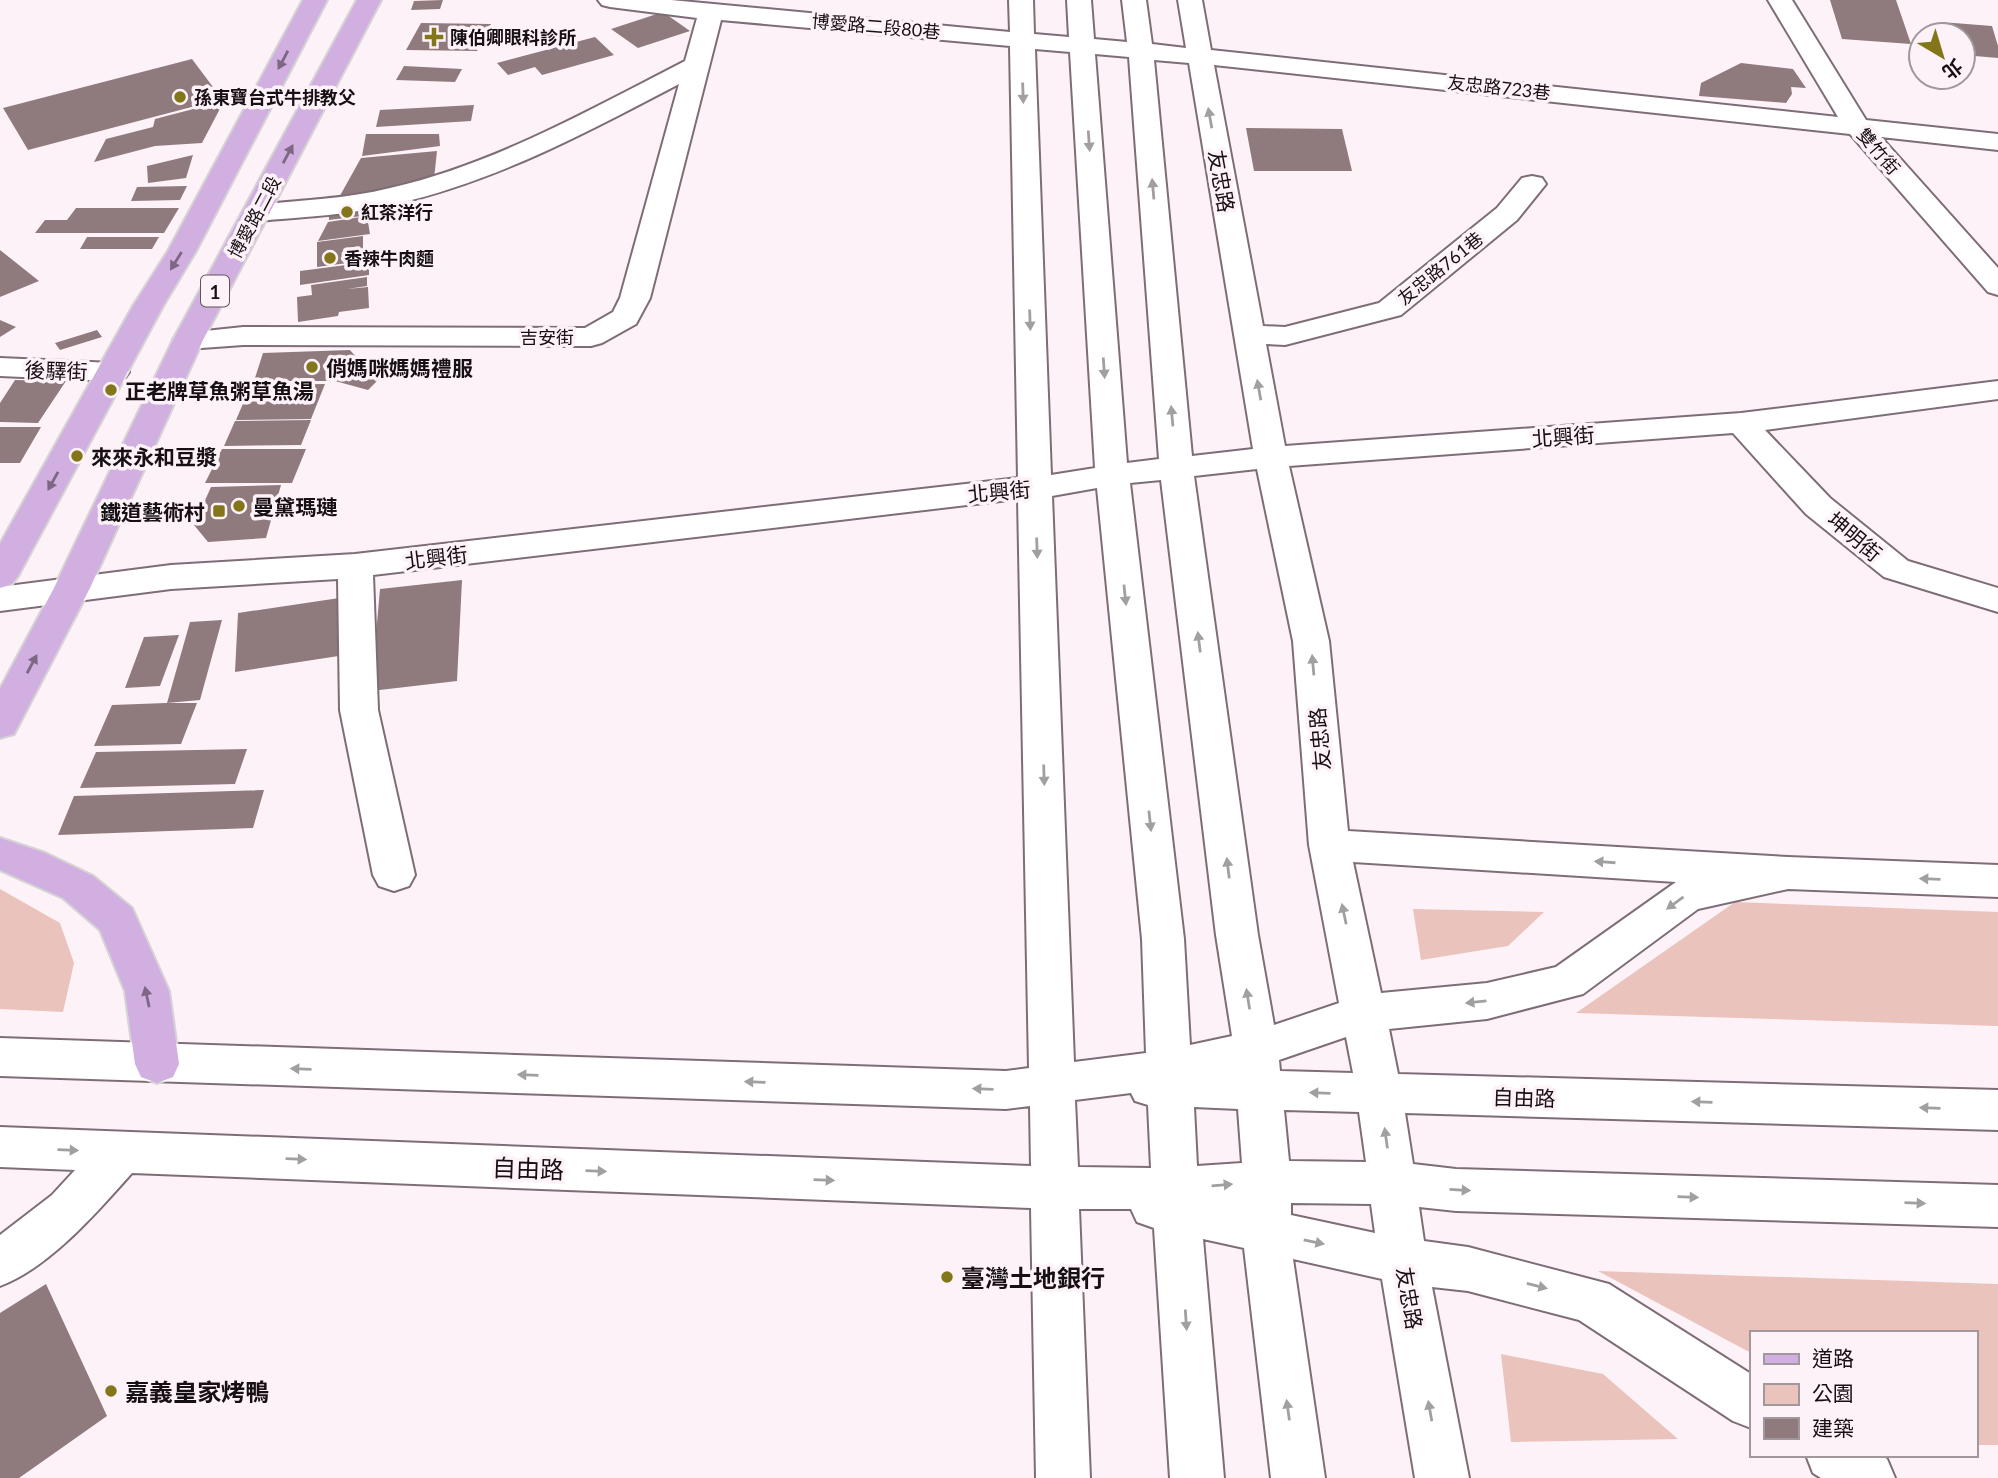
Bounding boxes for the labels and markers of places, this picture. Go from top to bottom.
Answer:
place label: 陳伯卿眼科診所 [450,26,576,48]
marker: 陳伯卿眼科診所 [424,27,444,47]
place label: 孫東寶台式牛排教父 [194,86,356,108]
marker: 孫東寶台式牛排教父 [172,89,188,105]
place label: 紅茶洋行 [361,201,433,223]
marker: 紅茶洋行 [339,204,355,220]
place label: 香辣牛肉麵 [344,247,434,269]
marker: 香辣牛肉麵 [322,250,338,266]
place label: 俏媽咪媽媽禮服 [326,355,473,380]
marker: 俏媽咪媽媽禮服 [304,359,320,375]
place label: 正老牌草魚粥草魚湯 [125,378,314,403]
marker: 正老牌草魚粥草魚湯 [103,382,119,398]
place label: 來來永和豆漿 [91,444,217,469]
marker: 來來永和豆漿 [69,448,85,464]
place label: 曼黛瑪璉 [253,494,338,519]
marker: 曼黛瑪璉 [231,498,247,514]
place label: 鐵道藝術村 [100,499,205,524]
marker: 鐵道藝術村 [211,503,227,519]
place label: 臺灣土地銀行 [961,1263,1105,1292]
marker: 臺灣土地銀行 [939,1269,955,1285]
place label: 嘉義皇家烤鴨 [125,1377,269,1406]
marker: 嘉義皇家烤鴨 [103,1383,119,1399]

